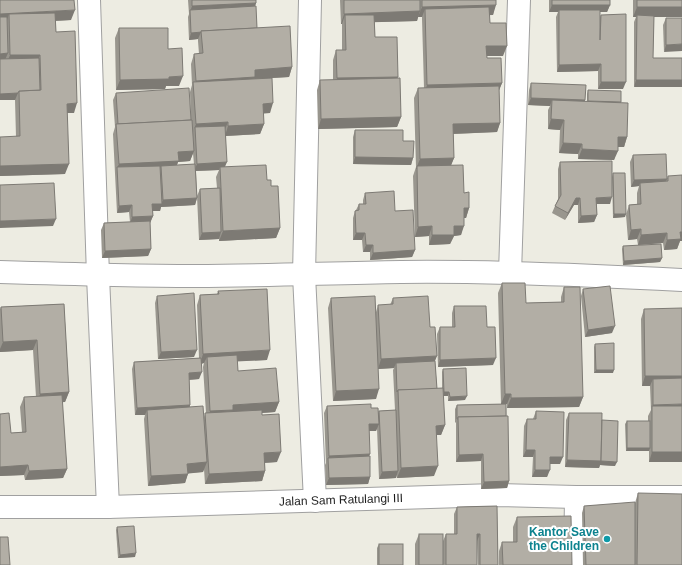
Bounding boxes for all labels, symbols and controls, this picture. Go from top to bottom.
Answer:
street label: Jalan Sam Ratulangi III [279,491,403,509]
place label: Kantor Save the Children [529,525,599,553]
marker: Kantor Save the Children [602,534,612,544]

